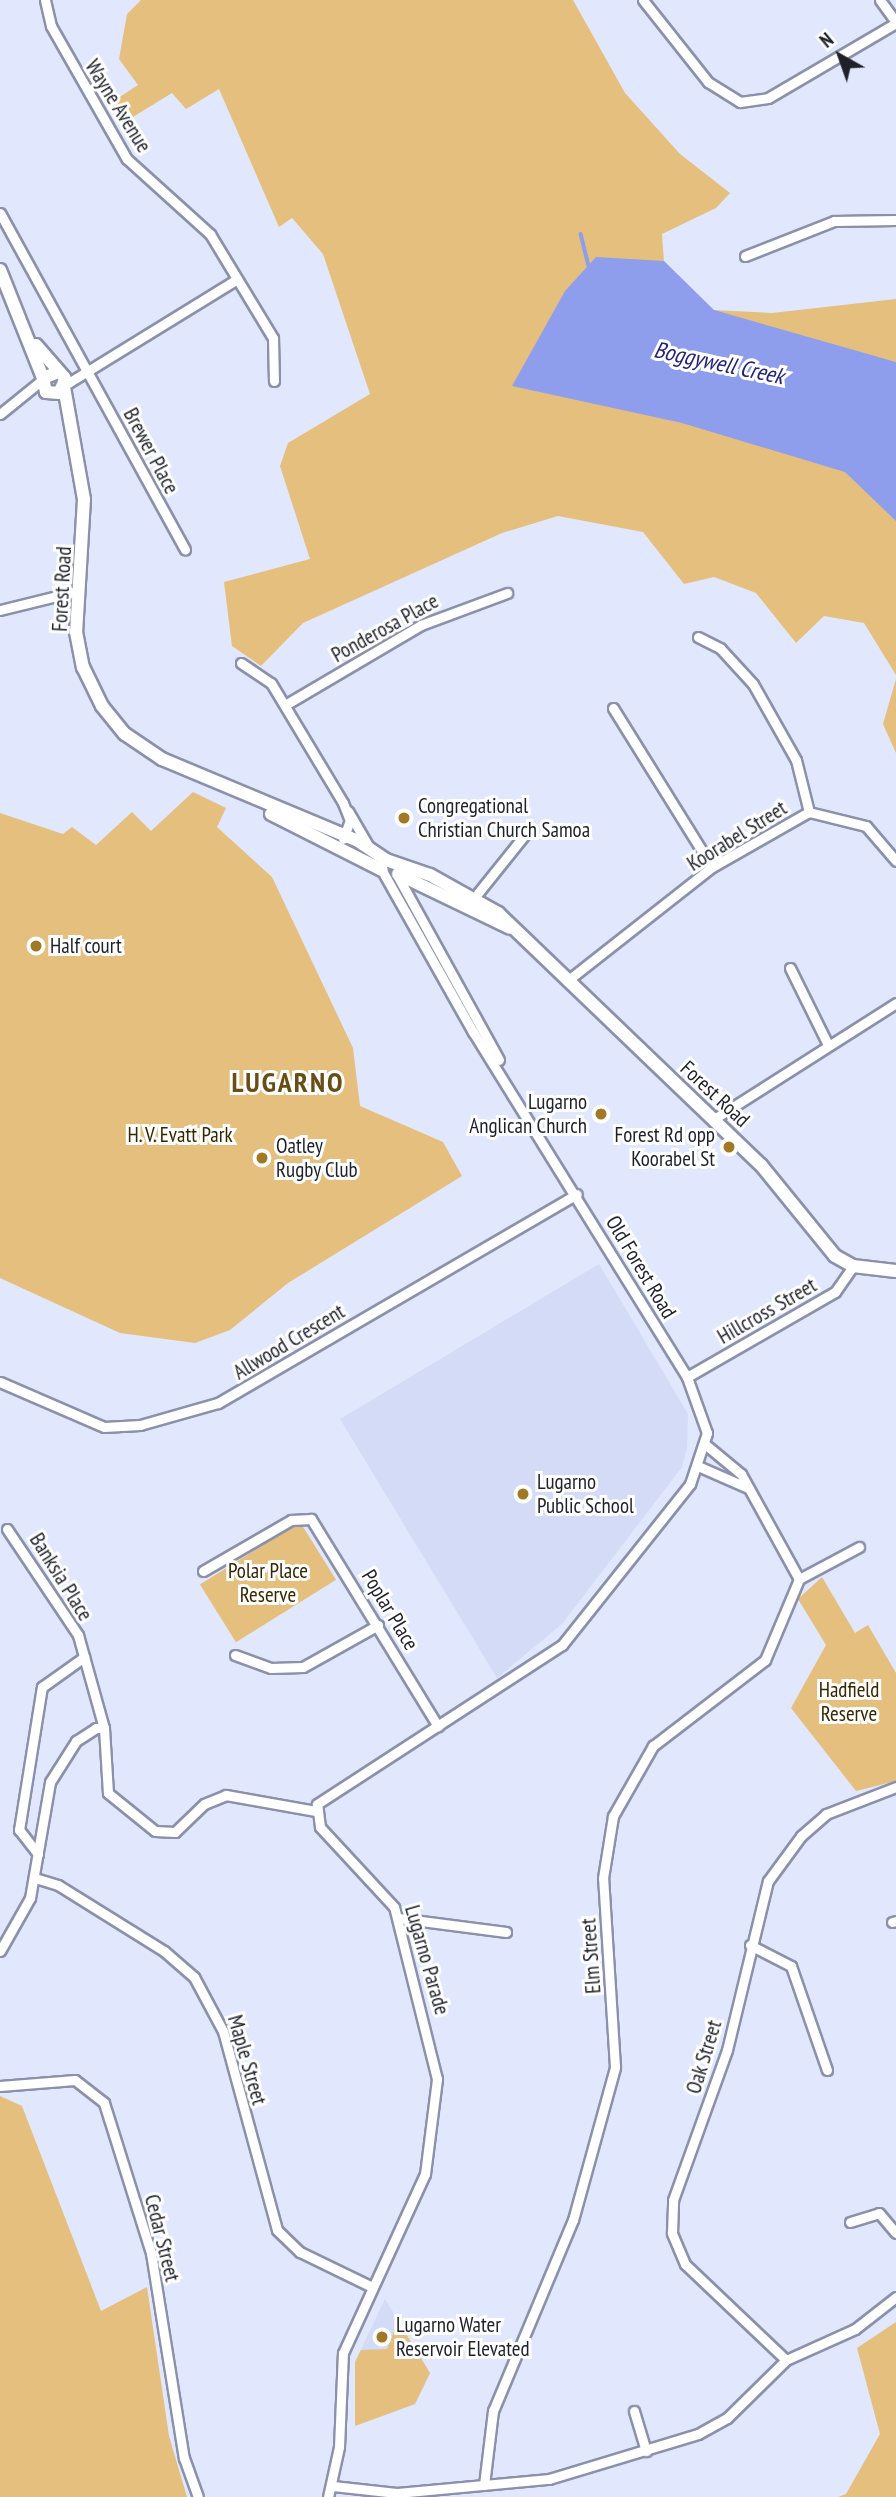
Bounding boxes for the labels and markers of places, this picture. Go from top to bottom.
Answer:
place label: Congregational Christian Church Samoa [418,793,590,843]
marker: Congregational Christian Church Samoa [396,810,412,826]
place label: Half court [50,933,122,959]
marker: Half court [28,938,44,954]
place label: Lugarno Anglican Church [469,1089,587,1139]
marker: Lugarno Anglican Church [593,1106,609,1122]
place label: Forest Rd opp Koorabel St [615,1122,715,1172]
place label: Oatley Rugby Club [276,1133,358,1183]
marker: Forest Rd opp Koorabel St [721,1139,737,1155]
marker: Oatley Rugby Club [254,1150,270,1166]
place label: Lugarno Public School [537,1469,634,1519]
marker: Lugarno Public School [515,1486,531,1502]
place label: Lugarno Water Reservoir Elevated [396,2312,530,2362]
marker: Lugarno Water Reservoir Elevated [374,2329,390,2345]

